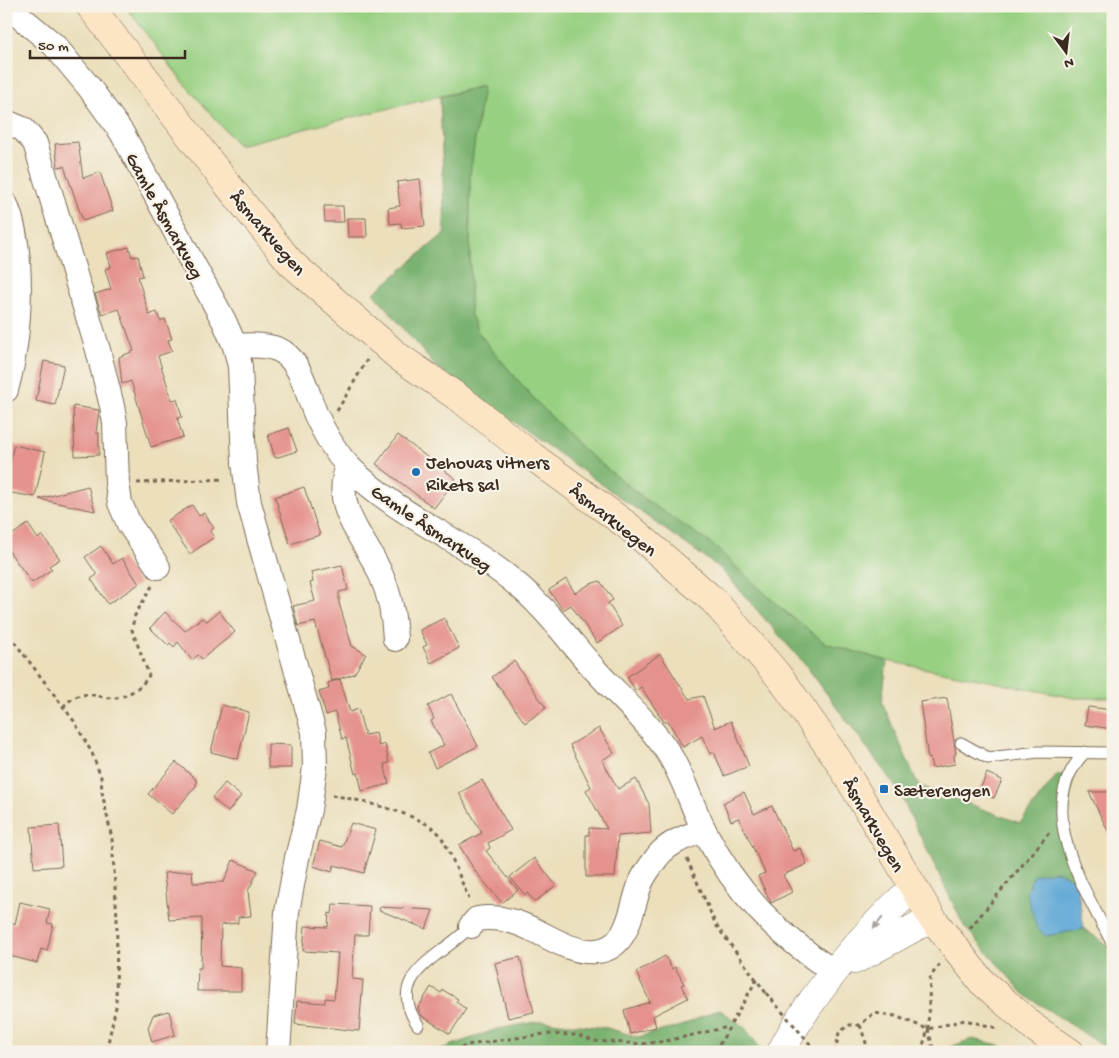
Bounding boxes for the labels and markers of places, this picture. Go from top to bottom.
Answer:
place label: Jehovas vitners Rikets sal [426,453,550,498]
marker: Jehovas vitners Rikets sal [410,466,422,478]
place label: Sæterengen [894,781,990,804]
marker: Sæterengen [878,783,890,795]

